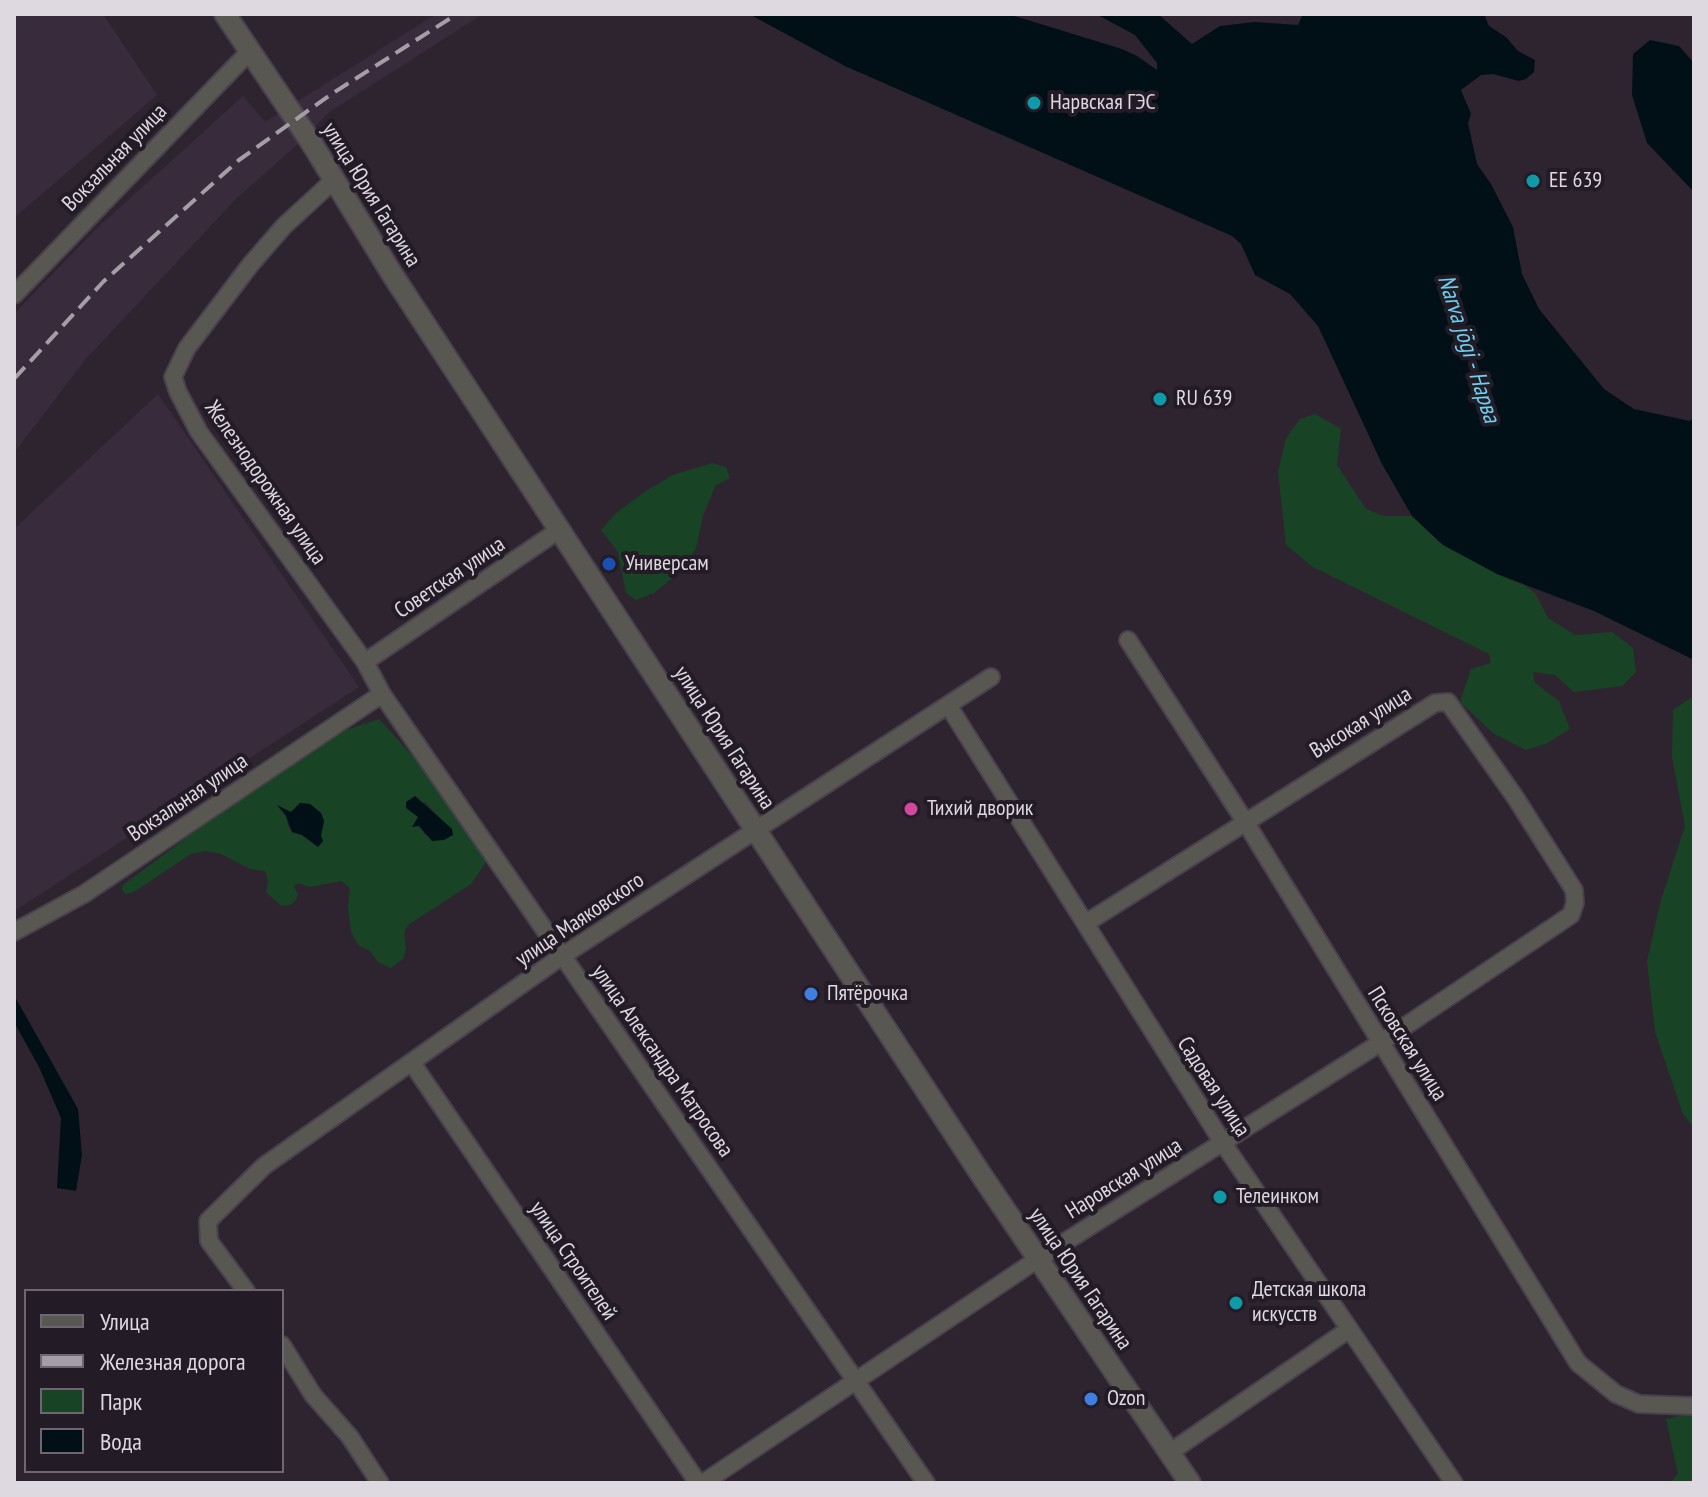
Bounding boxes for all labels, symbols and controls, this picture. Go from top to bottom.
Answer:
place label: Нарвская ГЭС [1050,90,1156,116]
marker: Нарвская ГЭС [1025,94,1043,112]
street label: Вокзальная улица [57,99,173,217]
street label: улица Юрия Гагарина [316,118,426,272]
place label: EE 639 [1549,168,1602,194]
marker: EE 639 [1524,172,1542,190]
water label: Narva jõgi - Нарва [1431,272,1505,426]
place label: RU 639 [1176,386,1232,412]
marker: RU 639 [1151,390,1169,408]
street label: Железнодорожная улица [199,396,331,570]
street label: Советская улица [390,532,510,624]
place label: Универсам [625,551,709,577]
marker: Универсам [600,555,618,573]
street label: улица Юрия Гагарина [668,661,780,815]
street label: Высокая улица [1305,681,1417,765]
street label: Вокзальная улица [123,748,253,848]
place label: Тихий дворик [927,796,1033,822]
marker: Тихий дворик [902,800,920,818]
street label: улица Маяковского [511,867,649,973]
street label: улица Александра Матросова [586,960,738,1162]
place label: Пятёрочка [827,981,908,1007]
street label: Псковская улица [1361,982,1453,1106]
marker: Пятёрочка [802,985,820,1003]
street label: Садовая улица [1171,1032,1255,1142]
street label: Наровская улица [1061,1133,1187,1225]
place label: Телеинком [1236,1184,1319,1210]
marker: Телеинком [1211,1188,1229,1206]
street label: улица Строителей [524,1197,622,1325]
street label: улица Юрия Гагарина [1023,1203,1137,1355]
place label: Детская школа искусств [1252,1277,1366,1328]
legend [24,1289,284,1473]
marker: Детская школа искусств [1227,1294,1245,1312]
text: Улица [100,1306,150,1337]
text: Железная дорога [100,1346,246,1377]
text: Парк [100,1386,142,1417]
place label: Ozon [1107,1386,1146,1412]
marker: Ozon [1082,1390,1100,1408]
text: Вода [100,1426,142,1457]

